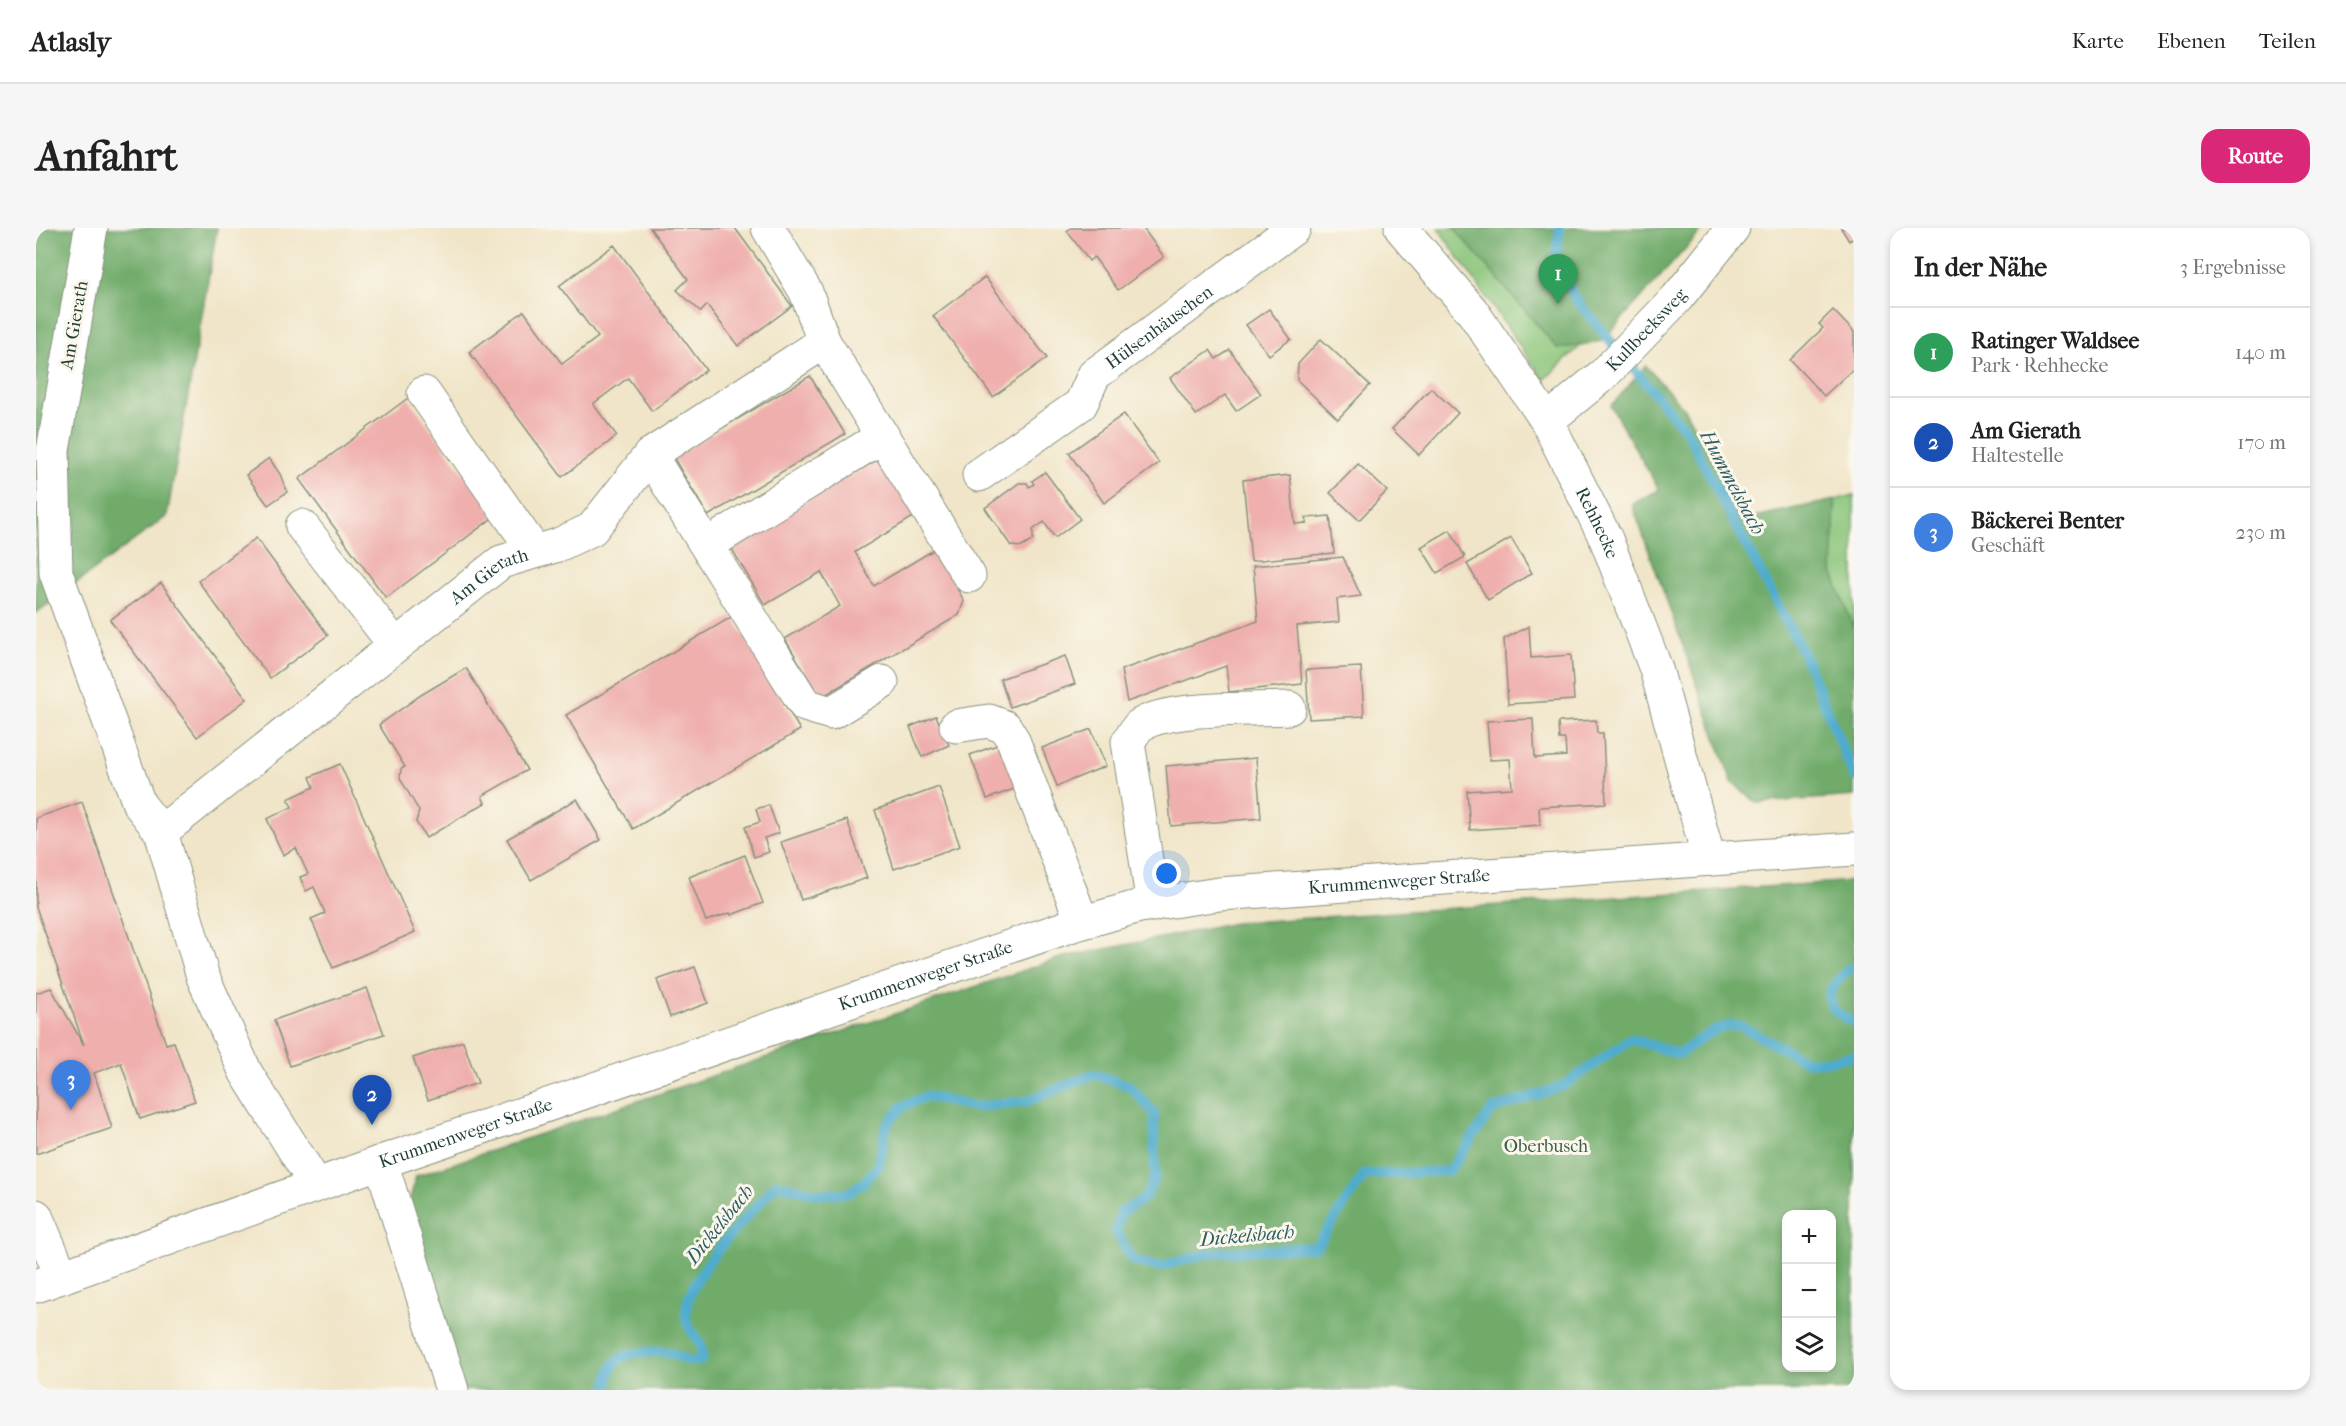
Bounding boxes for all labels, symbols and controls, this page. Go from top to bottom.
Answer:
text: Atlasly [30,25,111,58]
text: Karte [2072,29,2124,53]
text: Ebenen [2157,29,2226,53]
text: Teilen [2259,29,2316,53]
button: Route [2201,129,2310,183]
text: Anfahrt [36,132,178,181]
text: In der Nähe [1914,252,2047,283]
pin: 1 [1538,254,1577,304]
text: 3 Ergebnisse [2180,256,2286,279]
street label: Am Gierath [56,279,93,372]
street label: Hülsenhäuschen [1102,281,1218,374]
street label: Kullbeeksweg [1602,284,1692,376]
text: Ratinger Waldsee [1971,328,2139,354]
text: 1 [1930,341,1937,364]
text: 140 m [2235,341,2286,364]
text: Park · Rehhecke [1971,354,2108,377]
text: Am Gierath [1971,418,2081,444]
water label: Hummelsbach [1695,425,1770,538]
text: 2 [1928,431,1939,454]
text: 170 m [2237,431,2286,454]
text: Haltestelle [1971,444,2064,467]
street label: Rehhecke [1571,484,1623,562]
text: Bäckerei Benter [1971,508,2124,534]
text: 3 [1929,521,1938,544]
text: 230 m [2236,521,2286,544]
text: Geschäft [1971,534,2045,557]
street label: Am Gierath [445,544,531,610]
your location [1152,859,1181,888]
street label: Krummenweger Straße [1307,865,1491,899]
street label: Krummenweger Straße [836,937,1015,1016]
pin: 3 [51,1060,90,1110]
pin: 2 [352,1076,392,1125]
street label: Krummenweger Straße [376,1094,555,1173]
park label: Oberbusch [1504,1136,1588,1157]
water label: Dickelsbach [679,1180,758,1270]
map controls [1782,1210,1836,1372]
button: + [1782,1210,1836,1264]
water label: Dickelsbach [1197,1220,1295,1251]
button: − [1782,1264,1836,1318]
button: layers [1782,1318,1836,1372]

